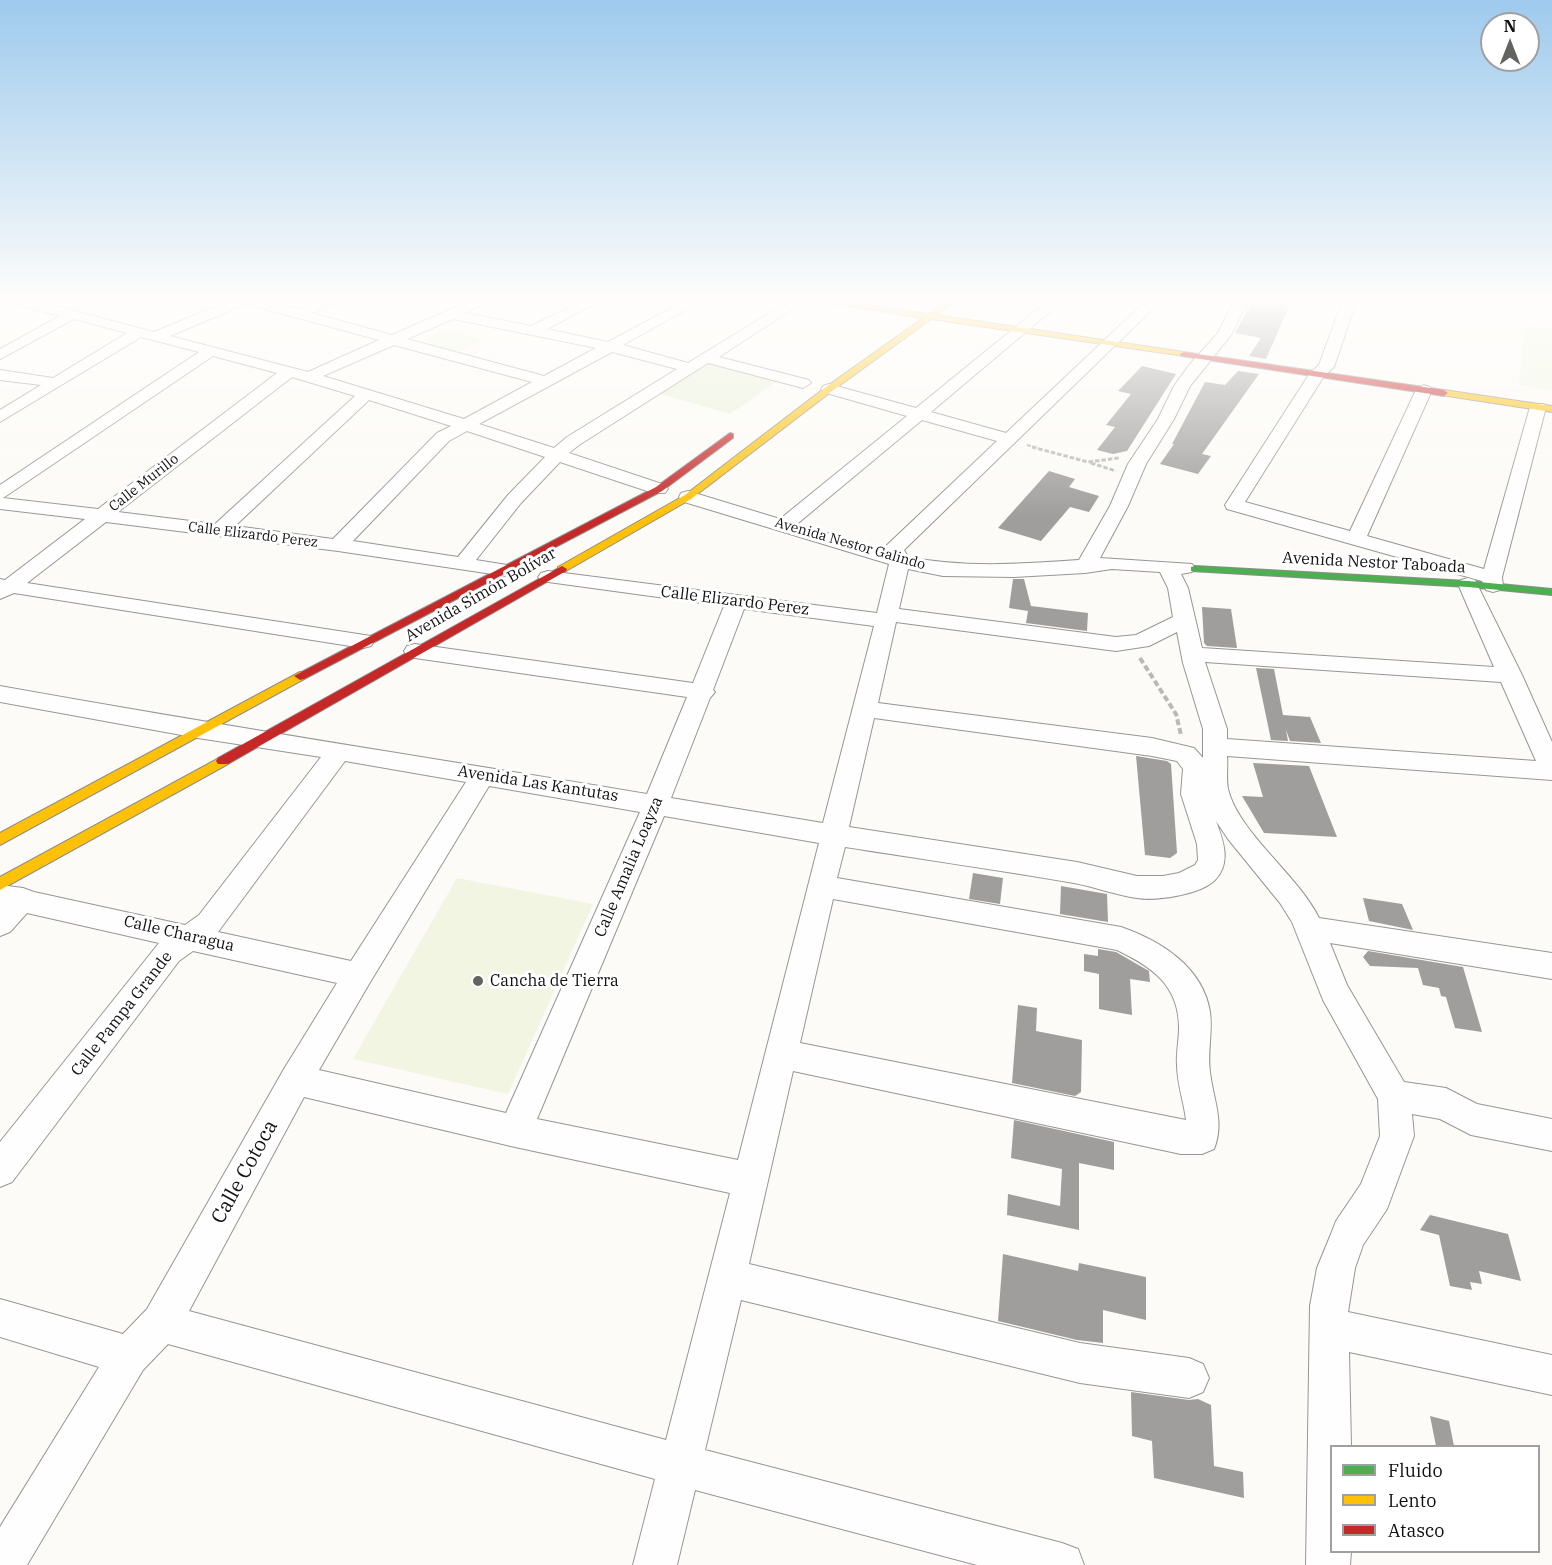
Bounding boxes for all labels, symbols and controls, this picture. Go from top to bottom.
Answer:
north arrow [1480,12,1540,72]
text: N [1504,16,1516,36]
street label: Calle Murillo [106,451,182,515]
street label: Avenida Nestor Galindo [773,514,927,574]
street label: Calle Elizardo Perez [187,519,319,551]
street label: Avenida Simón Bolívar [402,544,560,646]
street label: Avenida Nestor Taboada [1282,549,1466,577]
street label: Calle Elizardo Perez [660,582,810,620]
street label: Avenida Las Kantutas [456,762,620,806]
street label: Calle Amalia Loayza [591,794,667,940]
street label: Calle Charagua [122,912,236,956]
street label: Calle Pampa Grande [67,948,177,1080]
place label: Cancha de Tierra [490,971,619,991]
marker: Cancha de Tierra [471,974,485,988]
street label: Calle Cotoca [207,1116,283,1228]
legend [1330,1445,1540,1553]
text: Fluido [1388,1459,1443,1482]
text: Lento [1388,1489,1436,1512]
text: Atasco [1388,1519,1444,1542]

